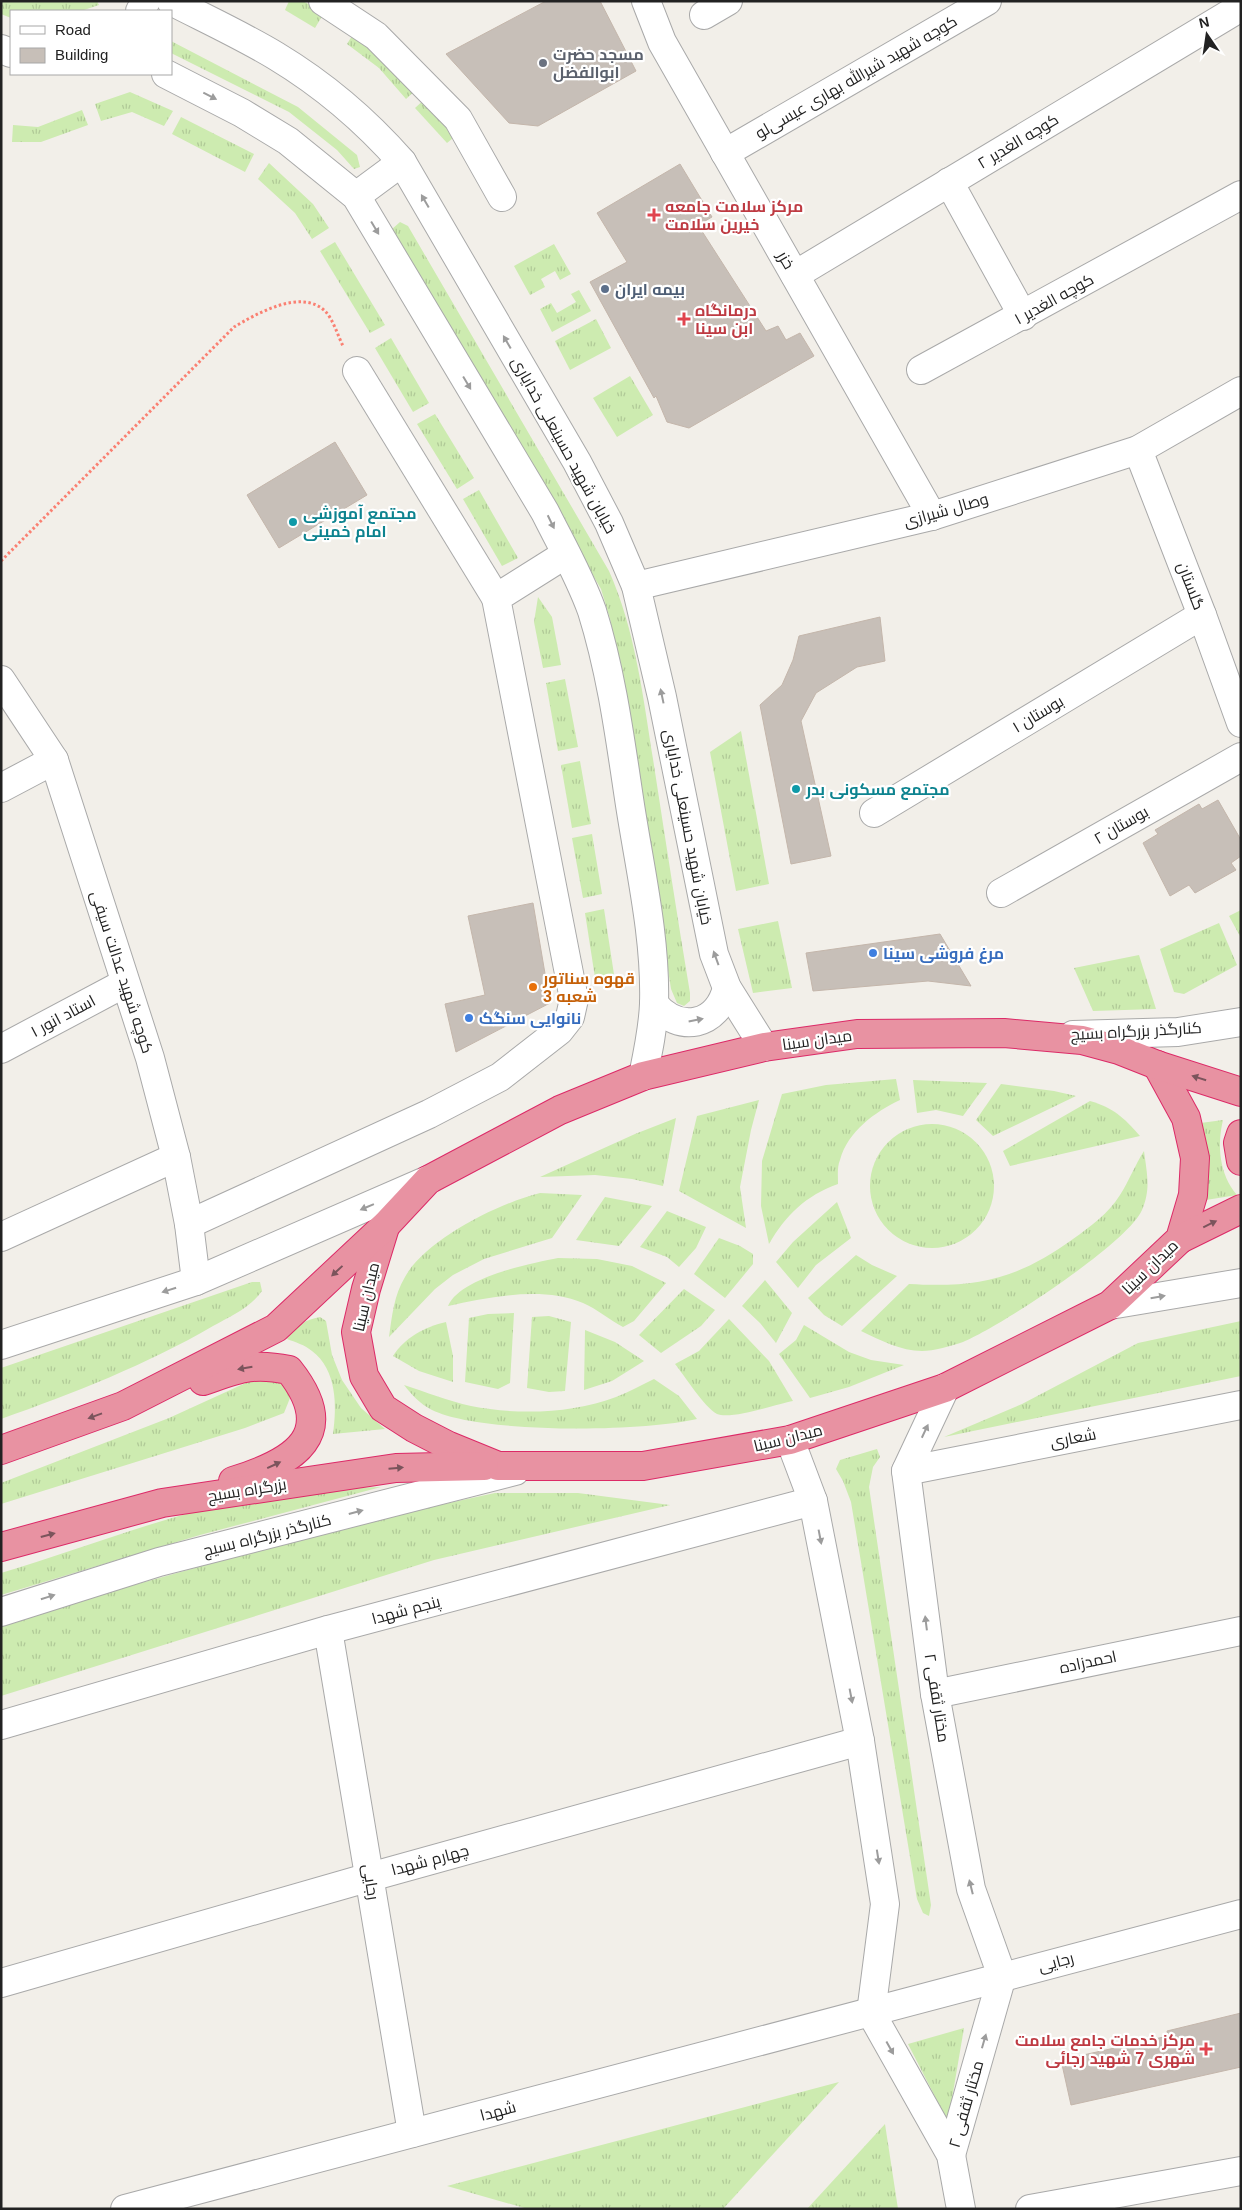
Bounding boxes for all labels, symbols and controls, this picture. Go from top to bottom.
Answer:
legend [10,10,172,75]
street label: کوچه شهید شیرالله بهاری عیسی‌لو [751,10,961,144]
north arrow [1182,10,1232,60]
text: N [1197,13,1211,31]
text: Road [55,21,91,38]
text: Building [55,46,108,63]
place label: مسجد حضرت ابوالفضل [553,46,644,82]
marker: مسجد حضرت ابوالفضل [537,57,549,69]
one-way arrow [202,92,217,100]
street label: کوچه الغدیر ۲ [975,110,1063,174]
one-way arrow [420,195,429,208]
place label: مرکز سلامت جامعه خیرین سلامت [665,198,803,234]
marker: مرکز سلامت جامعه خیرین سلامت [647,208,661,222]
one-way arrow [370,222,379,235]
street label: خزر [773,247,798,272]
street label: کوچه الغدیر ۱ [1012,270,1098,330]
place label: بیمه ایران [615,281,685,299]
marker: بیمه ایران [599,283,611,295]
place label: درمانگاه ابن سینا [695,302,757,338]
marker: درمانگاه ابن سینا [677,312,691,326]
one-way arrow [502,335,511,348]
street label: خیابان شهید حسینعلی خدایاری [507,354,620,537]
one-way arrow [463,376,472,389]
street label: وصال شیرازی [902,490,991,532]
place label: مجتمع آموزشی امام خمینی [303,504,417,543]
one-way arrow [547,515,555,529]
marker: مجتمع آموزشی امام خمینی [287,516,299,528]
street label: گلستان [1172,560,1208,613]
one-way arrow [657,688,665,704]
street label: بوستان ۱ [1010,692,1068,737]
street label: خیابان شهید حسینعلی خدایاری [659,728,715,927]
place label: مجتمع مسکونی بدر [805,781,950,800]
marker: مجتمع مسکونی بدر [790,783,802,795]
street label: بوستان ۲ [1091,803,1152,849]
street label: کوچه شهید عدالت سیفی [85,889,156,1056]
place label: مرغ فروشی سینا [883,945,1004,964]
marker: مرغ فروشی سینا [867,947,879,959]
one-way arrow [712,950,720,965]
place label: قهوه سناتور شعبه 3 [542,970,635,1005]
marker: قهوه سناتور شعبه 3 [527,981,539,993]
street label: استاد انور ۱ [28,992,99,1041]
place label: نانوایی سنگک [479,1010,581,1028]
marker: نانوایی سنگک [463,1012,475,1024]
one-way arrow [689,1016,705,1024]
street label: کنارگذر بزرگراه بسیج [1070,1019,1202,1046]
street label: میدان سینا [781,1027,853,1055]
one-way arrow [1191,1074,1206,1082]
one-way arrow [360,1203,374,1211]
one-way arrow [1203,1220,1217,1228]
street label: میدان سینا [1119,1236,1183,1299]
street label: میدان سینا [350,1261,384,1334]
one-way arrow [332,1265,344,1277]
one-way arrow [161,1286,176,1294]
one-way arrow [1151,1292,1167,1300]
one-way arrow [237,1364,253,1372]
one-way arrow [87,1412,102,1420]
street label: میدان سینا [752,1421,825,1457]
one-way arrow [921,1424,929,1438]
street label: شعاری [1048,1425,1098,1453]
one-way arrow [267,1460,281,1468]
one-way arrow [389,1464,405,1472]
street label: بزرگراه بسیج [206,1475,288,1508]
one-way arrow [349,1508,364,1516]
street label: کنارگذر بزرگراه بسیج [201,1511,334,1562]
one-way arrow [816,1529,824,1544]
one-way arrow [41,1530,56,1538]
one-way arrow [40,1593,55,1601]
street label: پنجم شهدا [370,1593,444,1630]
one-way arrow [921,1615,929,1631]
street label: احمدزاده [1058,1648,1118,1677]
street label: مختار ثقفی ۲ [920,1652,952,1744]
one-way arrow [848,1689,856,1705]
street label: چهارم شهدا [389,1842,471,1881]
one-way arrow [874,1849,882,1865]
street label: رجایی [358,1863,382,1902]
one-way arrow [967,1879,975,1894]
street label: رجایی [1036,1949,1076,1977]
place label: مرکز خدمات جامع سلامت شهری 7 شهید رجائی [1015,2032,1195,2068]
one-way arrow [980,2034,988,2049]
one-way arrow [886,2041,895,2054]
marker: مرکز خدمات جامع سلامت شهری 7 شهید رجائی [1199,2042,1213,2056]
street label: مختار ثقفی ۲ [945,2059,988,2150]
street label: شهدا [478,2098,518,2126]

